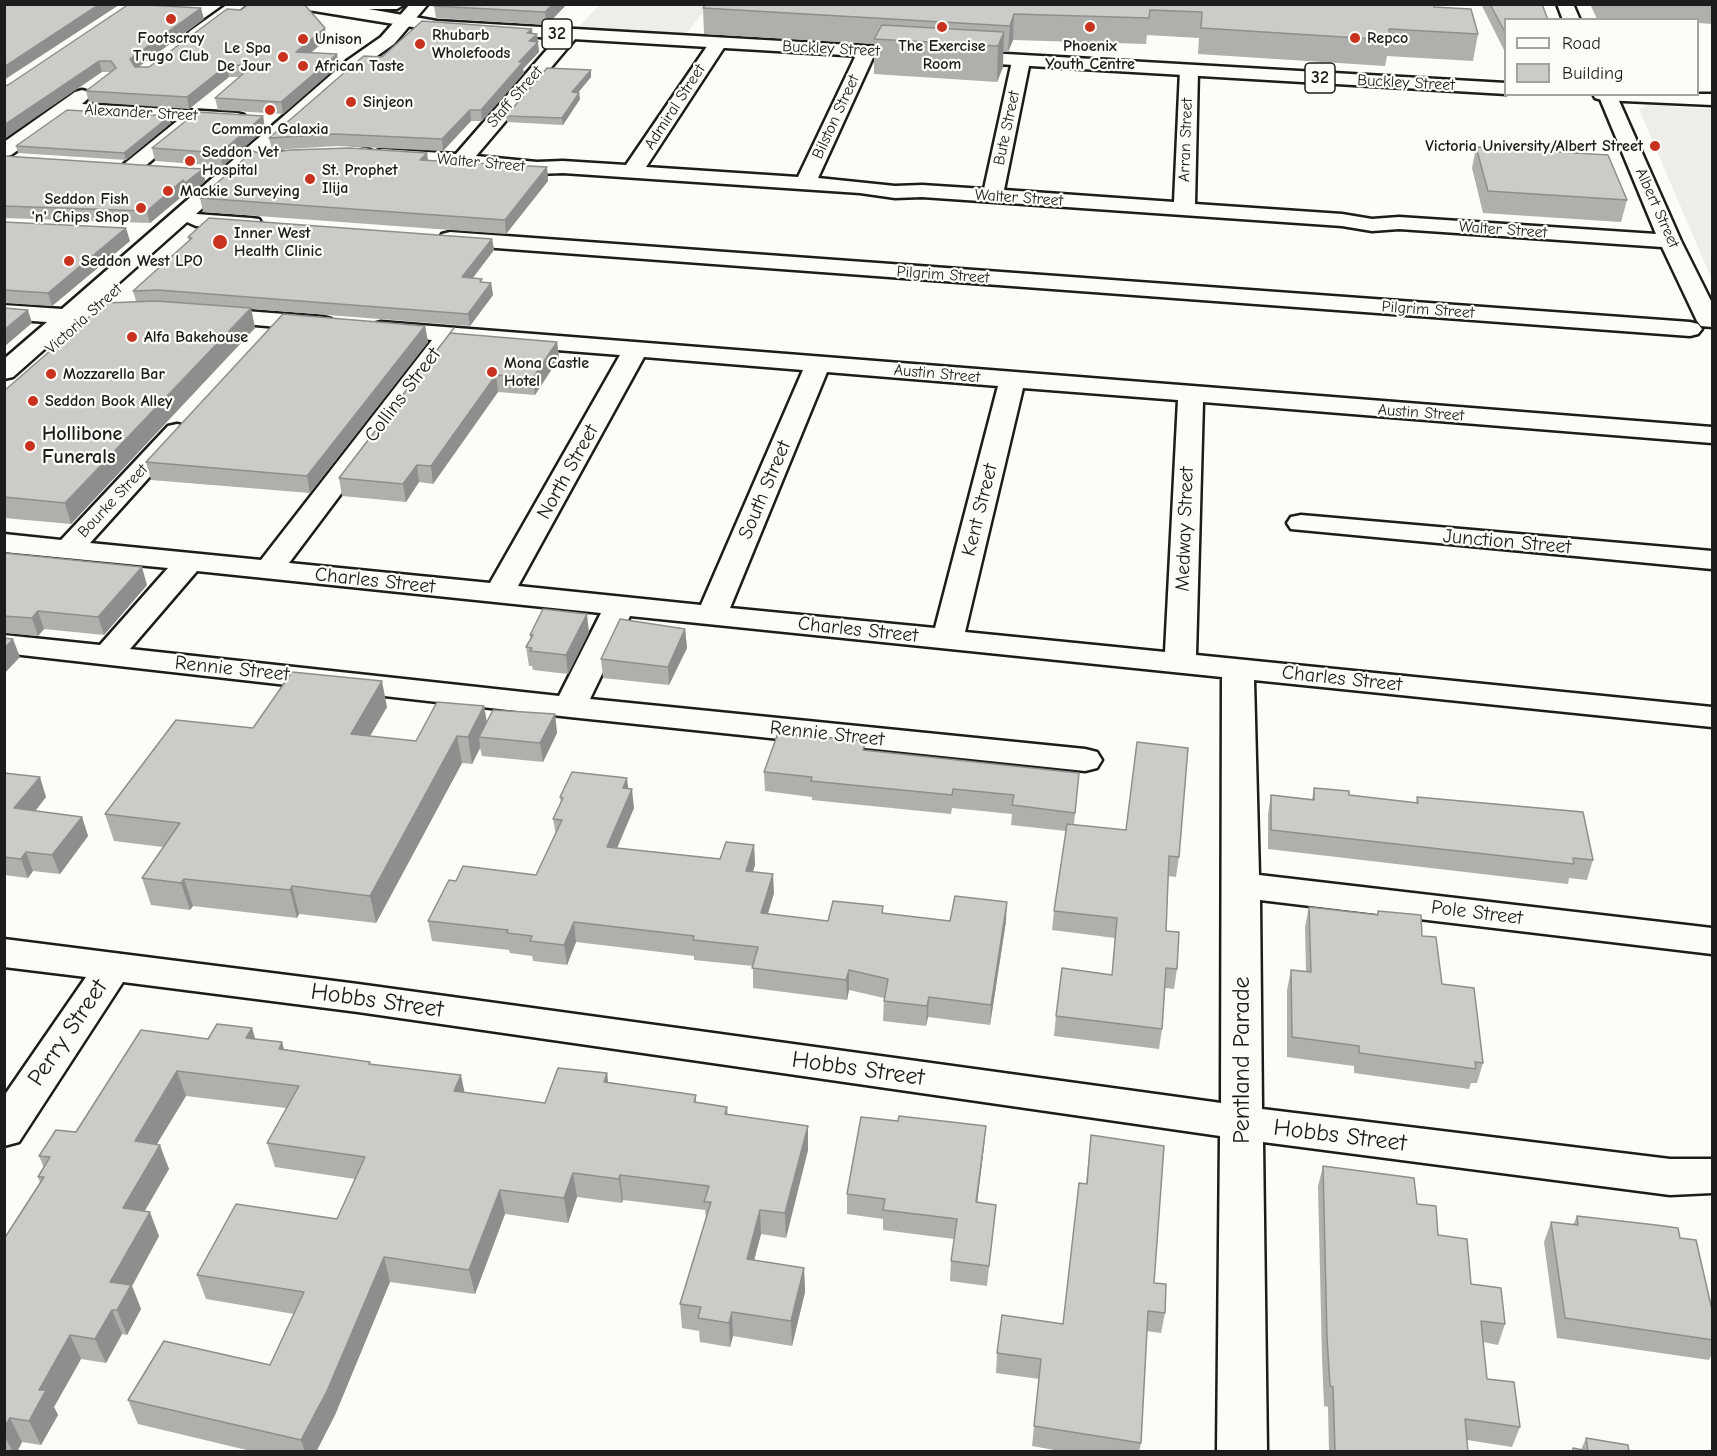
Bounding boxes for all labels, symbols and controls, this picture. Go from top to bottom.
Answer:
marker: Footscray Trugo Club [164,12,178,26]
legend [1504,18,1699,96]
road number: 32 [542,19,572,49]
marker: The Exercise Room [935,20,949,34]
marker: Phoenix Youth Centre [1083,20,1097,34]
place label: Rhubarb Wholefoods [432,25,510,63]
place label: Footscray Trugo Club [133,28,209,66]
place label: Repco [1367,28,1408,48]
place label: Unison [315,29,362,49]
marker: Repco [1348,31,1362,45]
marker: Unison [296,32,310,46]
text: Road [1562,33,1601,54]
place label: The Exercise Room [898,36,986,74]
place label: Phoenix Youth Centre [1045,36,1135,74]
marker: Rhubarb Wholefoods [413,37,427,51]
street label: Buckley Street [782,37,880,61]
place label: Le Spa De Jour [217,38,271,76]
marker: Le Spa De Jour [276,50,290,64]
place label: African Taste [315,56,404,76]
marker: African Taste [296,59,310,73]
street label: Admiral Street [640,61,710,153]
street label: Staff Street [483,62,547,132]
road number: 32 [1305,63,1335,93]
text: Building [1562,63,1624,84]
street label: Buckley Street [1357,71,1455,95]
street label: Bilston Street [808,72,864,162]
street label: Bute Street [990,89,1024,167]
place label: Sinjeon [363,92,413,112]
marker: Sinjeon [344,95,358,109]
street label: Arran Street [1175,98,1197,182]
street label: Alexander Street [84,100,198,126]
marker: Common Galaxia [263,103,277,117]
place label: Common Galaxia [211,119,329,139]
place label: Victoria University/Albert Street [1425,136,1643,156]
marker: Victoria University/Albert Street [1648,139,1662,153]
place label: Seddon Vet Hospital [202,142,279,180]
street label: Walter Street [436,150,526,176]
marker: Seddon Vet Hospital [183,154,197,168]
place label: St. Prophet Ilija [322,160,398,198]
street label: Albert Street [1631,165,1683,251]
marker: St. Prophet Ilija [303,172,317,186]
place label: Mackie Surveying [180,181,300,201]
marker: Mackie Surveying [161,184,175,198]
street label: Walter Street [974,185,1064,211]
place label: Seddon Fish 'n' Chips Shop [31,189,129,227]
marker: Seddon Fish 'n' Chips Shop [134,201,148,215]
street label: Walter Street [1458,217,1548,243]
place label: Inner West Health Clinic [234,223,322,261]
marker: Inner West Health Clinic [211,233,229,251]
place label: Seddon West LPO [81,251,203,271]
marker: Seddon West LPO [62,254,76,268]
street label: Pilgrim Street [896,262,990,288]
street label: Victoria Street [42,280,126,358]
street label: Pilgrim Street [1381,297,1475,323]
place label: Alfa Bakehouse [144,327,248,347]
marker: Alfa Bakehouse [125,330,139,344]
street label: Collins Street [360,343,446,447]
place label: Mona Castle Hotel [504,353,589,391]
street label: Austin Street [893,361,981,387]
place label: Mozzarella Bar [63,364,165,384]
marker: Mona Castle Hotel [485,365,499,379]
marker: Mozzarella Bar [44,367,58,381]
place label: Seddon Book Alley [45,391,172,411]
marker: Seddon Book Alley [26,394,40,408]
street label: Austin Street [1377,400,1465,426]
street label: North Street [532,420,604,524]
place label: Hollibone Funerals [42,422,122,469]
street label: South Street [733,437,797,543]
marker: Hollibone Funerals [23,439,37,453]
street label: Bourke Street [74,460,152,542]
street label: Kent Street [957,461,1003,559]
street label: Medway Street [1171,466,1199,592]
street label: Junction Street [1442,524,1572,560]
street label: Charles Street [314,563,436,599]
street label: Charles Street [797,612,919,648]
street label: Rennie Street [173,651,291,687]
street label: Charles Street [1281,661,1403,697]
street label: Rennie Street [768,716,886,752]
street label: Pole Street [1430,895,1524,931]
street label: Perry Street [22,974,114,1092]
street label: Pentland Parade [1228,976,1256,1144]
street label: Hobbs Street [309,977,445,1025]
street label: Hobbs Street [790,1045,926,1093]
street label: Hobbs Street [1272,1114,1408,1158]

